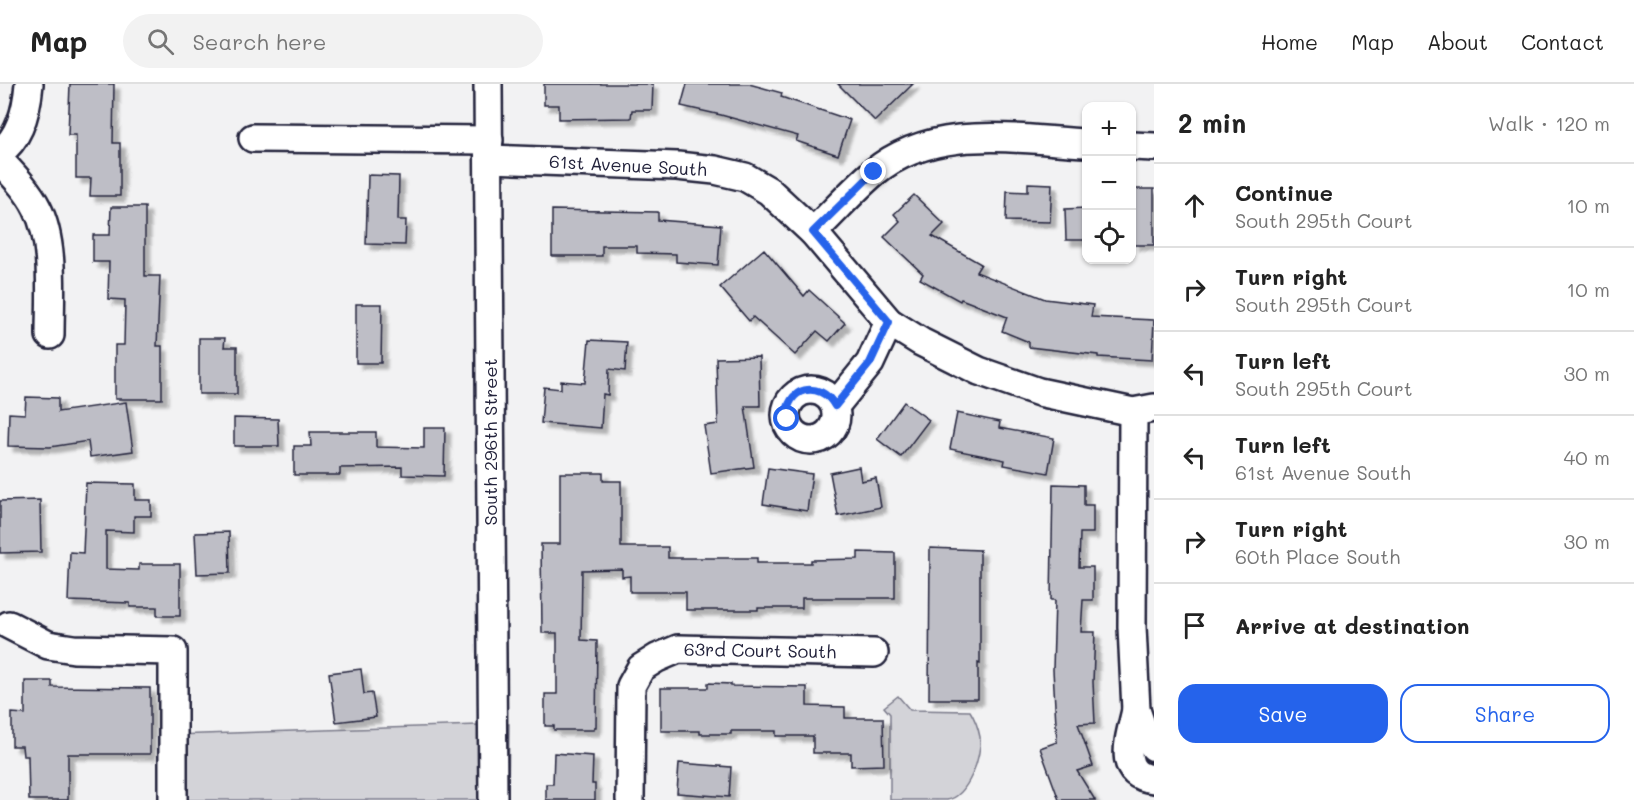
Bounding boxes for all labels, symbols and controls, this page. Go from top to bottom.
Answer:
search box [123,14,543,68]
text: Map [30,23,87,59]
icon: search [144,25,177,58]
text: Search here [192,27,326,56]
text: Home [1261,28,1318,55]
text: Map [1351,28,1394,55]
text: About [1427,28,1488,55]
text: Contact [1521,28,1604,55]
map controls [1082,102,1136,264]
button: + [1082,102,1136,156]
text: 2 min [1178,106,1246,140]
text: Walk · 120 m [1488,110,1610,136]
street label: 61st Avenue South [548,149,708,181]
button: − [1082,156,1136,210]
route end [860,158,886,184]
text: Continue [1235,178,1333,207]
icon: ahead [1178,189,1211,222]
text: 10 m [1566,192,1610,218]
text: South 295th Court [1235,207,1413,233]
button: locate [1082,210,1136,264]
text: Turn right [1235,262,1347,291]
icon: right [1178,273,1211,306]
text: 10 m [1566,276,1610,302]
text: South 295th Court [1235,291,1413,317]
text: Turn left [1235,346,1331,375]
icon: left [1178,357,1211,390]
street label: South 296th Street [478,358,502,526]
text: 30 m [1564,360,1610,386]
text: South 295th Court [1235,375,1413,401]
route start [773,405,799,431]
text: Turn left [1235,430,1331,459]
icon: left [1178,441,1211,474]
text: 40 m [1564,444,1610,470]
text: 61st Avenue South [1235,459,1411,485]
text: Turn right [1235,514,1347,543]
icon: right [1178,525,1211,558]
text: 30 m [1564,528,1610,554]
text: 60th Place South [1235,543,1400,569]
icon: arrive [1178,609,1211,642]
text: Arrive at destination [1235,611,1470,640]
street label: 63rd Court South [684,637,836,663]
button: Save [1178,684,1388,743]
button: Share [1400,684,1610,743]

